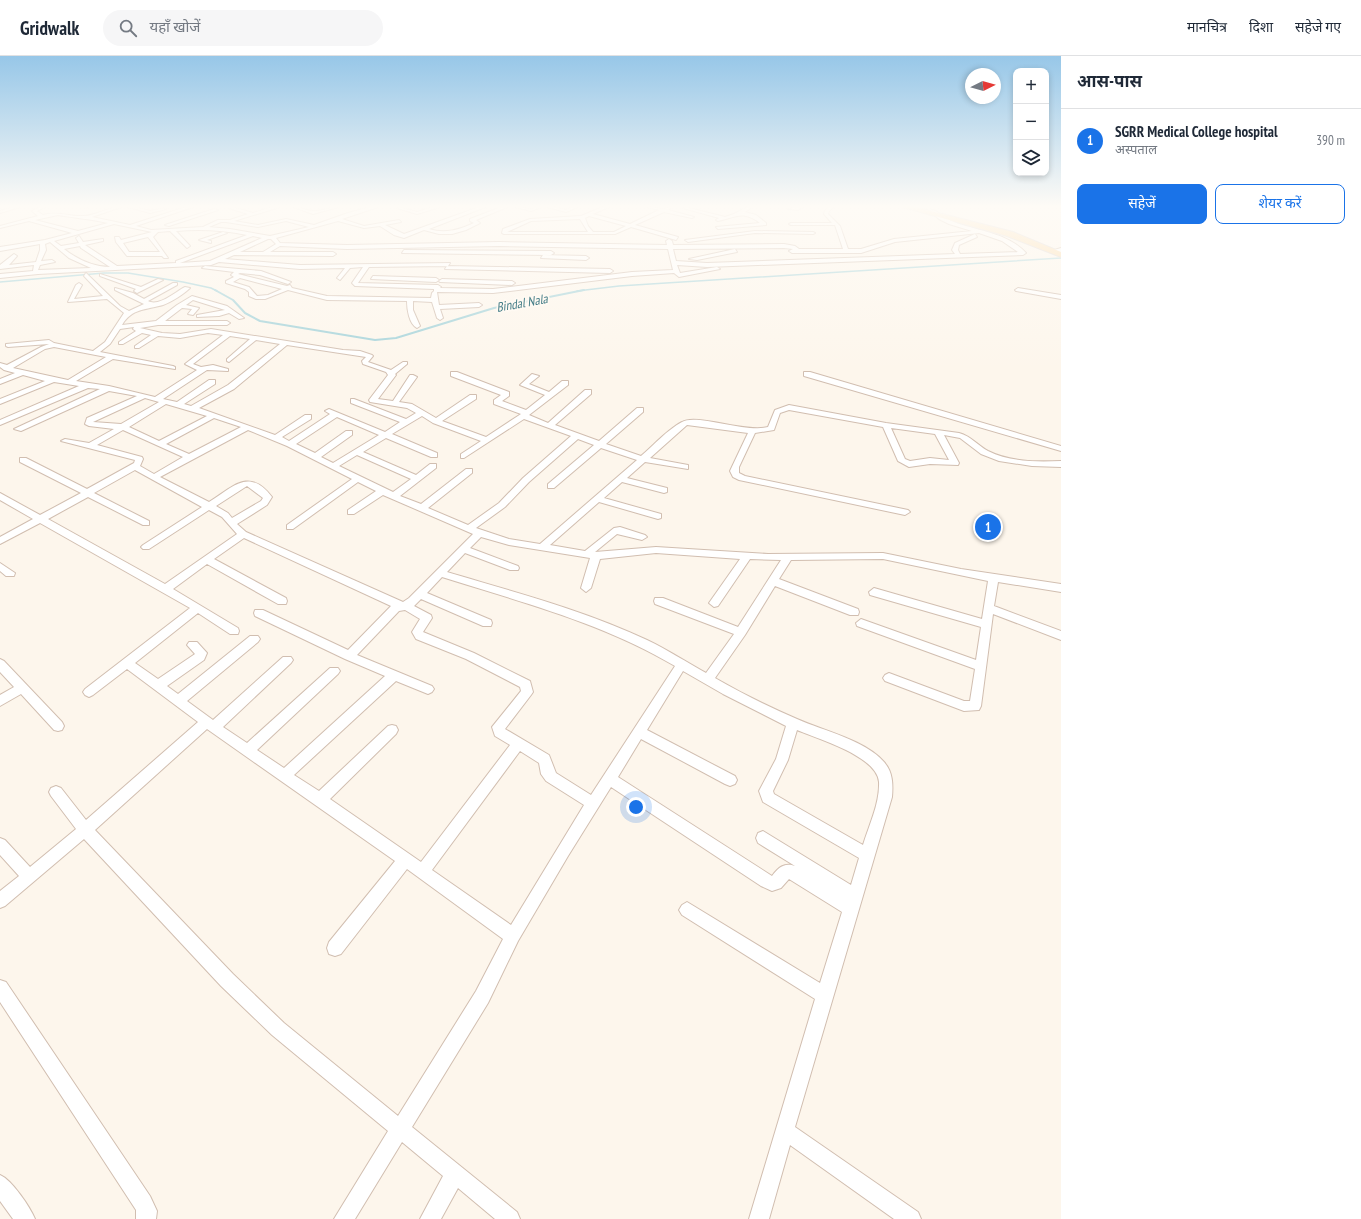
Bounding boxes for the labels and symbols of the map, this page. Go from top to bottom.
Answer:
north arrow [965,68,1001,104]
water label: Bindal Nala [495,290,550,316]
pin: 1 [975,512,1001,542]
your location [626,797,646,817]

